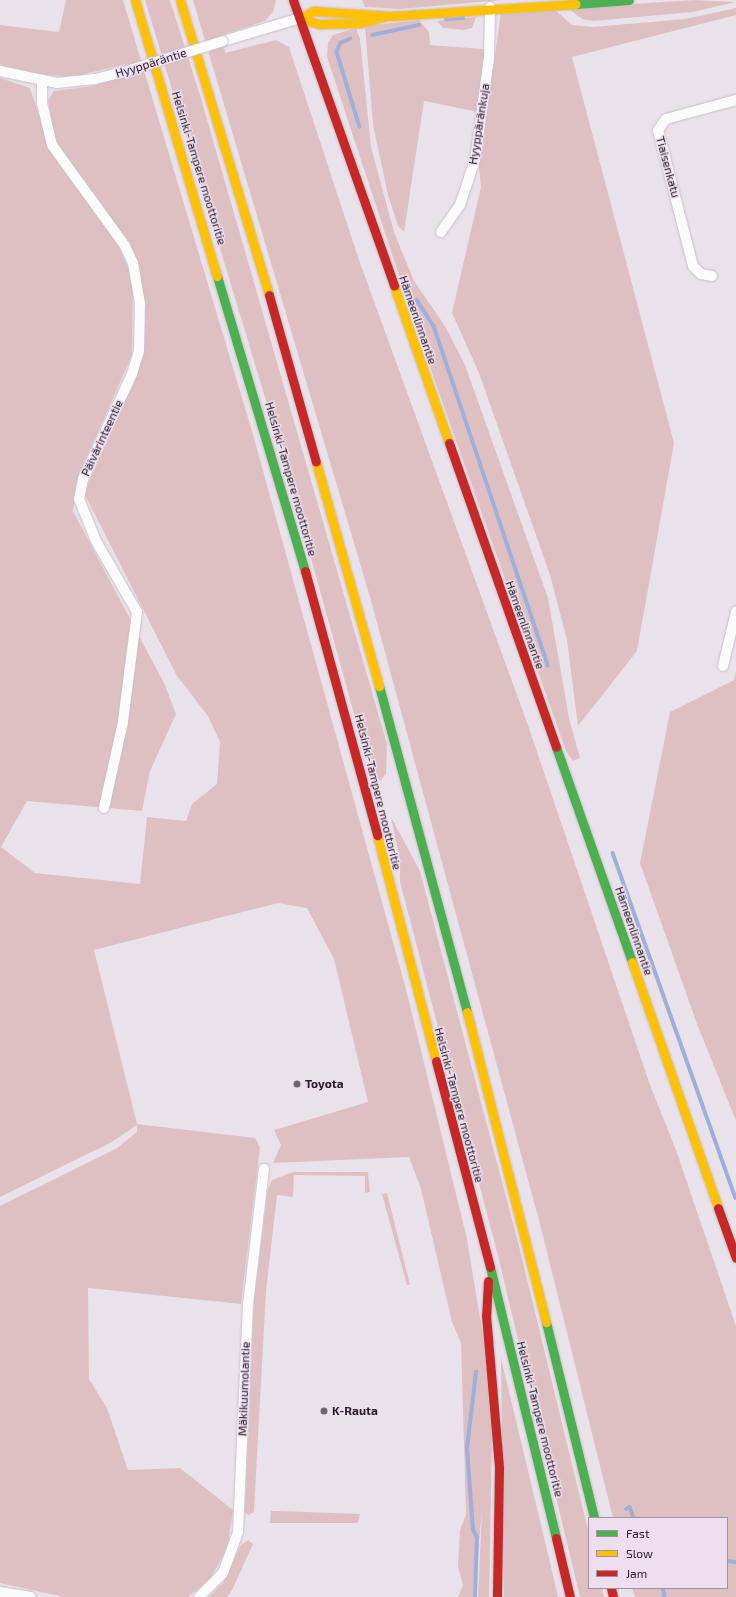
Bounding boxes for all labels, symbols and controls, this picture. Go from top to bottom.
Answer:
street label: Hyyppäräntie [114,45,188,81]
street label: Hyyppäränkuja [465,82,493,166]
street label: Helsinki-Tampere moottoritie [169,89,229,247]
street label: Tiaisenkatu [653,135,683,199]
street label: Hämeenlinnantie [396,274,440,366]
street label: Päivärinteentie [78,397,126,479]
street label: Helsinki-Tampere moottoritie [262,400,320,558]
street label: Hämeenlinnantie [502,579,548,671]
street label: Helsinki-Tampere moottoritie [352,713,404,871]
street label: Hämeenlinnantie [612,885,656,977]
street label: Helsinki-Tampere moottoritie [431,1026,487,1184]
place label: Toyota [305,1077,343,1091]
marker: Toyota [292,1079,302,1089]
street label: Helsinki-Tampere moottoritie [514,1340,566,1498]
street label: Mäkikuumolantie [235,1342,253,1436]
place label: K-Rauta [332,1404,378,1418]
marker: K-Rauta [319,1406,329,1416]
legend [588,1517,728,1589]
text: Fast [626,1526,649,1540]
text: Slow [626,1546,653,1560]
text: Jam [626,1566,647,1580]

